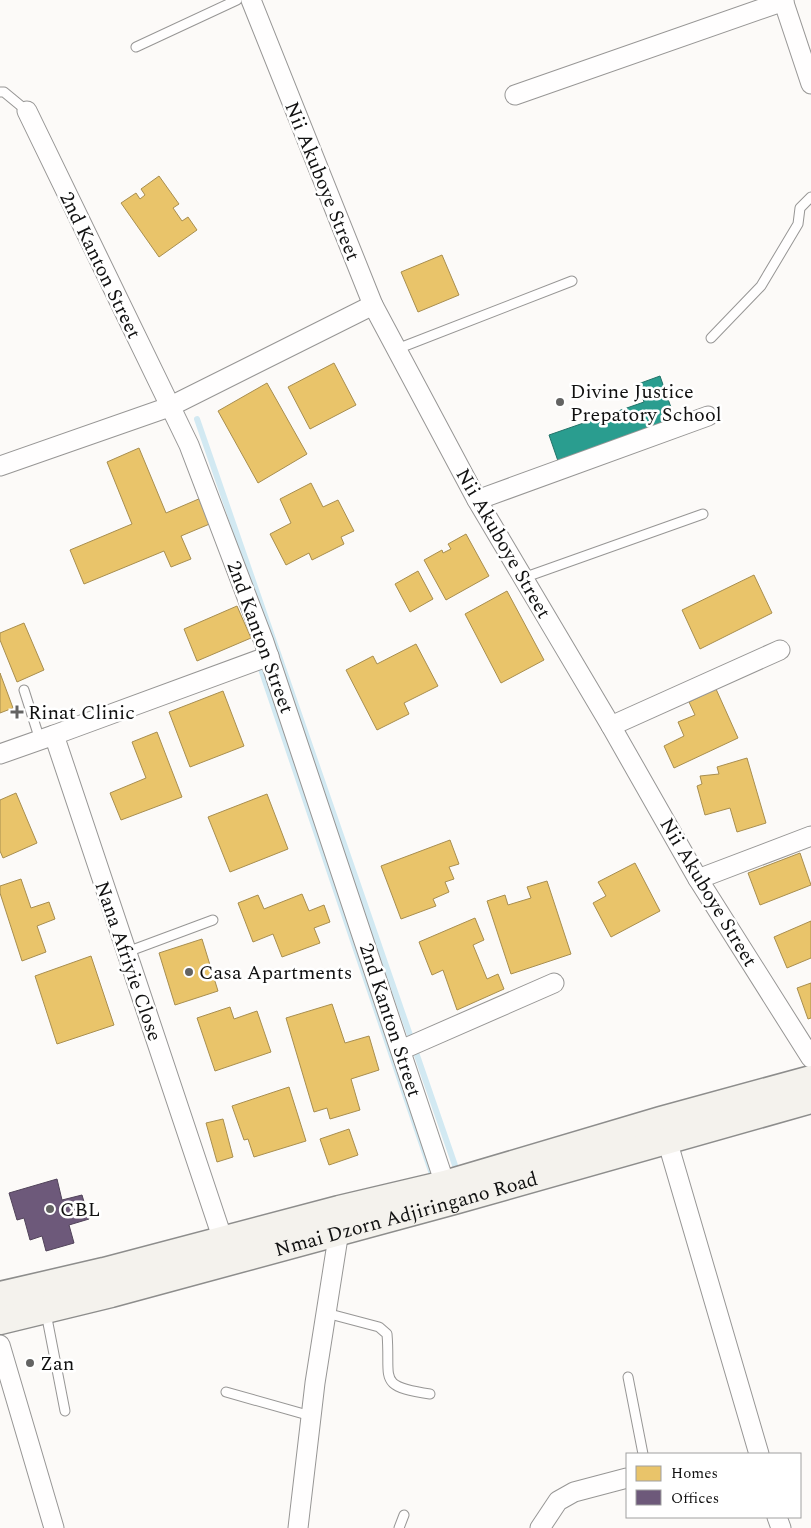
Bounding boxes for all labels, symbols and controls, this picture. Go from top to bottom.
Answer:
street label: Nii Akuboye Street [276,97,368,266]
street label: 2nd Kanton Street [51,187,149,344]
place label: Divine Justice Prepatory School [570,377,722,430]
marker: Divine Justice Prepatory School [554,396,566,408]
street label: Nii Akuboye Street [448,463,558,624]
street label: 2nd Kanton Street [219,557,302,718]
place label: Rinat Clinic [28,698,135,728]
marker: Rinat Clinic [10,705,24,719]
street label: Nii Akuboye Street [652,812,765,973]
street label: Nana Afriyie Close [87,877,170,1045]
street label: 2nd Kanton Street [351,939,429,1101]
place label: Casa Apartments [199,958,352,988]
marker: Casa Apartments [183,966,195,978]
street label: Nmai Dzorn Adjiringano Road [271,1164,541,1265]
place label: CBL [60,1195,100,1225]
marker: CBL [44,1203,56,1215]
place label: Zan [40,1349,74,1379]
marker: Zan [24,1357,36,1369]
legend [626,1453,801,1518]
text: Homes [671,1462,718,1485]
text: Offices [671,1487,719,1510]

